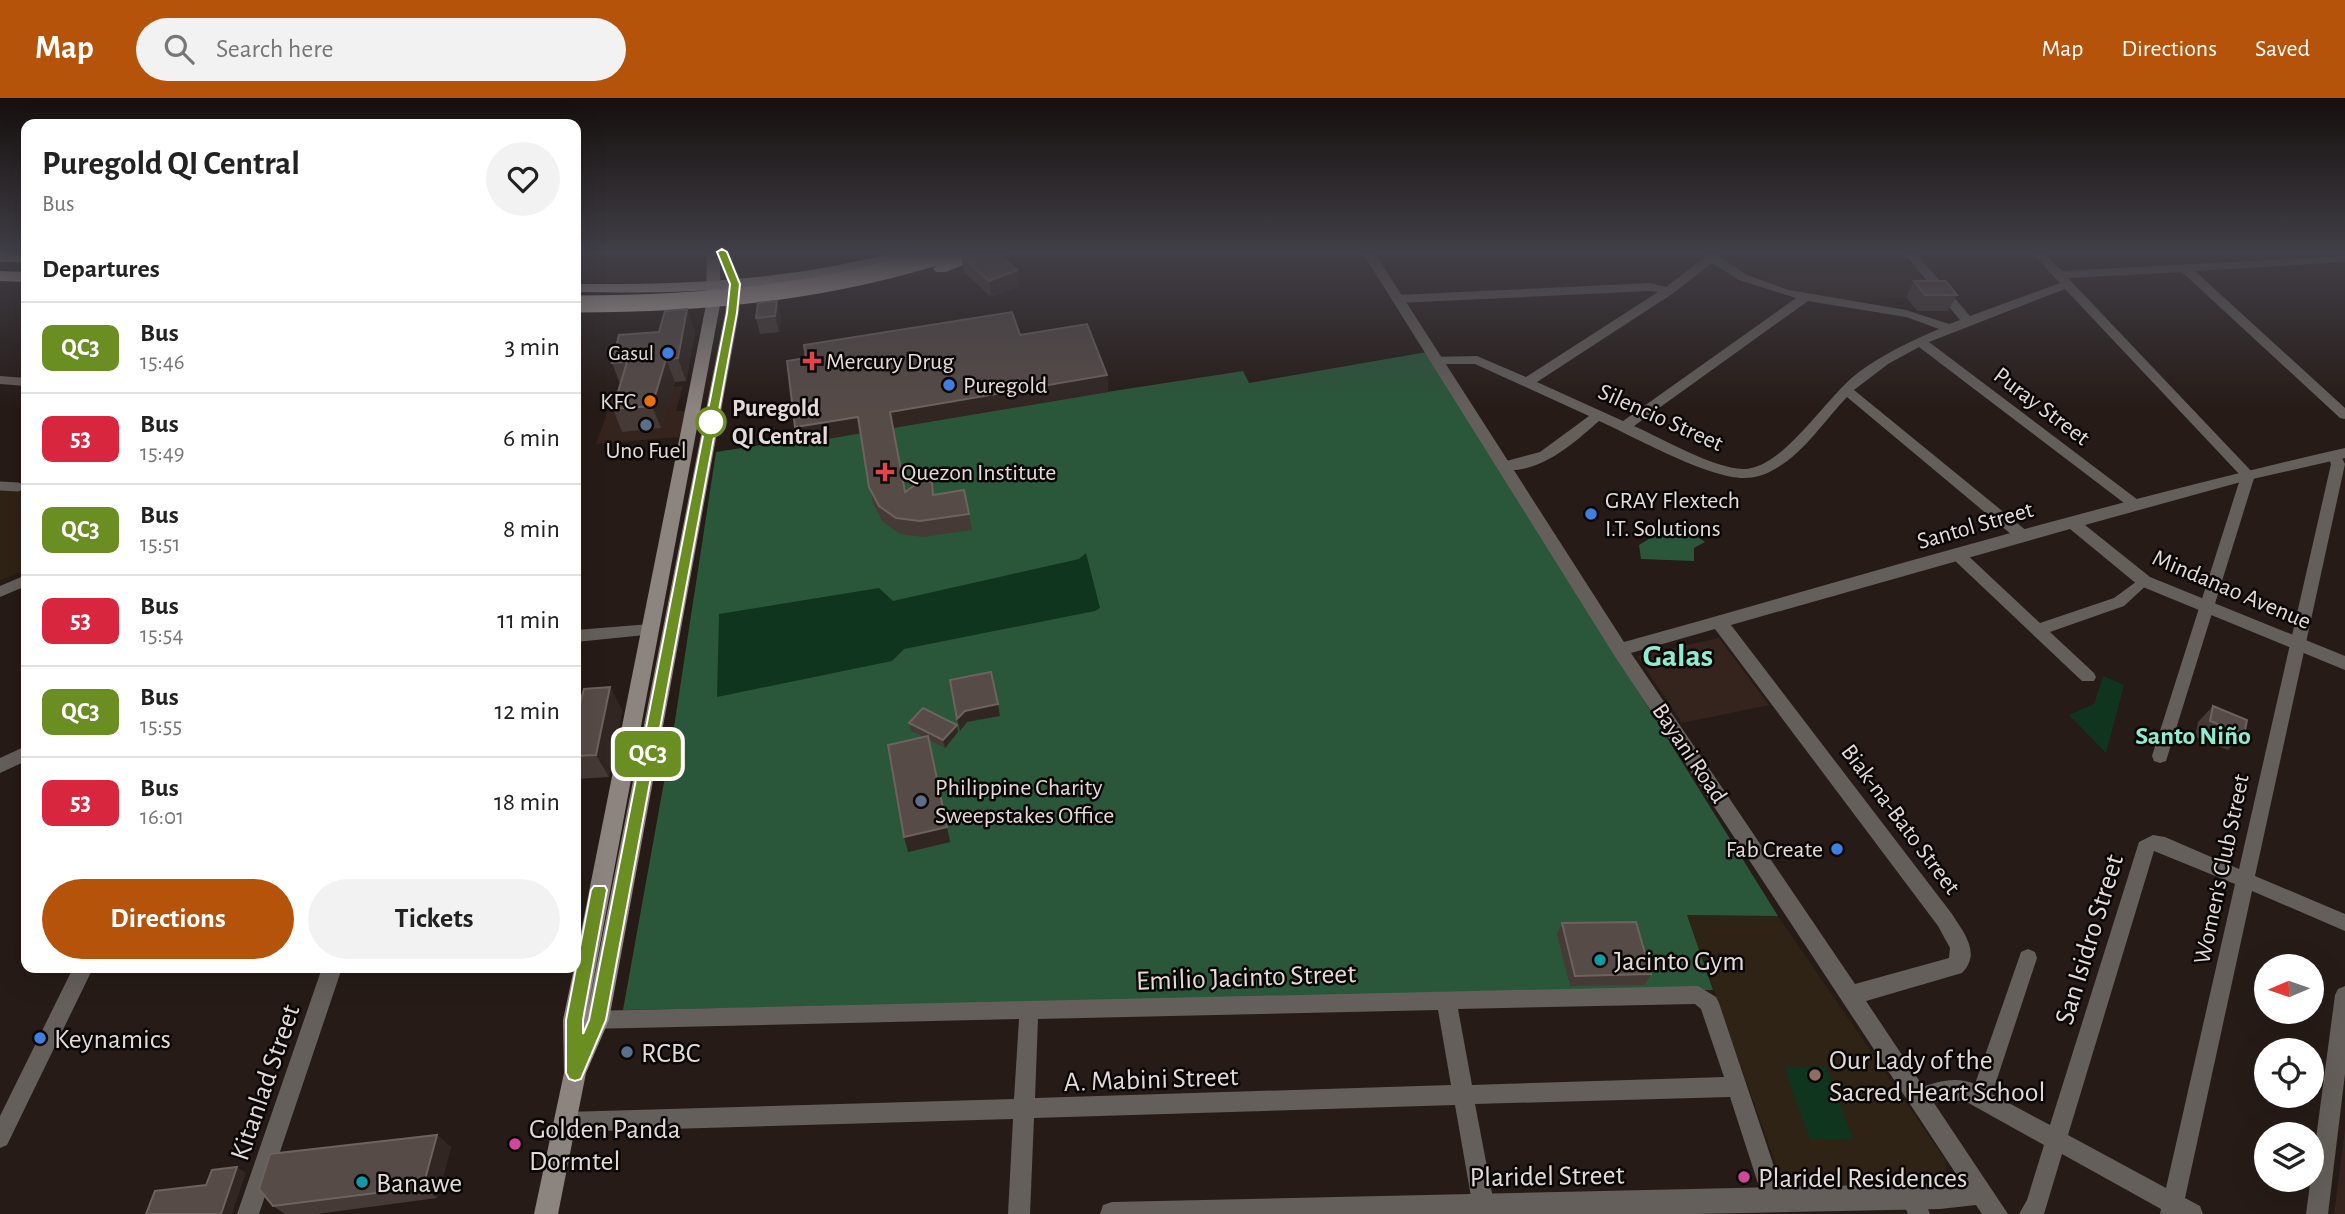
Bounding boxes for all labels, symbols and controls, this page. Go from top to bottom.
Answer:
search box [136,18,626,81]
icon: search [160,30,198,68]
text: Map [35,32,94,65]
text: Search here [216,36,334,62]
text: Map [2041,37,2083,61]
text: Directions [2121,37,2217,61]
text: Saved [2255,37,2310,61]
button: heart [486,142,560,216]
text: Puregold QI Central [42,148,300,181]
text: Bus [42,193,75,216]
text: Departures [42,256,160,282]
text: Bus [140,320,179,346]
text: 3 min [504,334,560,360]
text: QC3 [61,336,100,360]
place label: Gasul [608,343,654,364]
marker: Gasul [660,345,676,361]
place label: Mercury Drug [826,350,954,374]
text: 15:46 [140,351,185,374]
marker: Mercury Drug [804,353,820,369]
street label: Puray Street [1989,363,2094,451]
place label: Puregold [963,374,1048,398]
marker: Puregold [941,377,957,393]
street label: Silencio Street [1595,380,1727,456]
place label: KFC [600,390,636,414]
marker: KFC [642,393,658,409]
place label: Puregold QI Central [732,397,828,449]
marker: Puregold QI Central [696,407,726,437]
text: Bus [140,411,179,437]
marker: Uno Fuel [638,417,654,433]
text: 6 min [503,425,560,451]
text: 53 [70,427,91,451]
place label: Uno Fuel [605,439,687,463]
text: 15:49 [140,442,185,465]
place label: Quezon Institute [901,461,1056,485]
marker: Quezon Institute [875,462,895,482]
place label: GRAY Flextech I.T. Solutions [1605,489,1740,541]
street label: Santol Street [1914,498,2036,554]
text: Bus [140,502,179,528]
marker: GRAY Flextech I.T. Solutions [1583,506,1599,522]
text: 8 min [503,516,560,542]
text: QC3 [61,518,100,542]
text: 15:51 [140,533,180,556]
street label: Mindanao Avenue [2149,546,2314,634]
text: Bus [140,593,179,619]
text: 11 min [497,607,560,633]
text: 53 [70,609,91,633]
text: 15:54 [140,624,183,647]
district label: Galas [1643,640,1713,672]
text: Bus [140,684,179,710]
text: 12 min [494,698,560,724]
street label: Bayani Road [1647,699,1731,808]
text: QC3 [61,700,100,724]
text: 15:55 [140,715,182,738]
district label: Santo Niño [2135,723,2251,749]
line badge: QC3 [608,731,688,777]
street label: Biak-na-Bato Street [1836,740,1964,899]
text: QC3 [629,742,667,766]
street label: Women's Club Street [2190,772,2254,966]
text: Bus [140,775,179,801]
place label: Philippine Charity Sweepstakes Office [935,776,1114,828]
text: 18 min [494,789,560,815]
text: 53 [70,791,91,815]
marker: Philippine Charity Sweepstakes Office [913,793,929,809]
text: 16:01 [140,806,184,829]
place label: Fab Create [1726,838,1823,862]
marker: Fab Create [1829,841,1845,857]
street label: San Isidro Street [2051,851,2129,1028]
button: Directions [42,879,294,959]
button: Tickets [308,879,560,959]
place label: Jacinto Gym [1614,948,1745,976]
marker: Jacinto Gym [1592,952,1608,968]
north arrow [2254,954,2324,1024]
map controls [2254,954,2324,1192]
street label: Emilio Jacinto Street [1135,960,1357,996]
street label: Kitanlad Street [226,1001,306,1164]
place label: Keynamics [54,1026,171,1054]
marker: Keynamics [32,1030,48,1046]
button: locate [2254,1038,2324,1108]
place label: RCBC [641,1040,700,1068]
marker: RCBC [619,1044,635,1060]
place label: Our Lady of the Sacred Heart School [1829,1047,2045,1107]
street label: A. Mabini Street [1063,1063,1239,1097]
marker: Our Lady of the Sacred Heart School [1807,1067,1823,1083]
place label: Golden Panda Dormtel [529,1116,681,1176]
button: layers [2254,1122,2324,1192]
marker: Golden Panda Dormtel [507,1136,523,1152]
street label: Plaridel Street [1469,1162,1625,1192]
place label: Plaridel Residences [1758,1165,1967,1193]
marker: Plaridel Residences [1736,1169,1752,1185]
place label: Banawe [376,1170,462,1198]
marker: Banawe [354,1174,370,1190]

